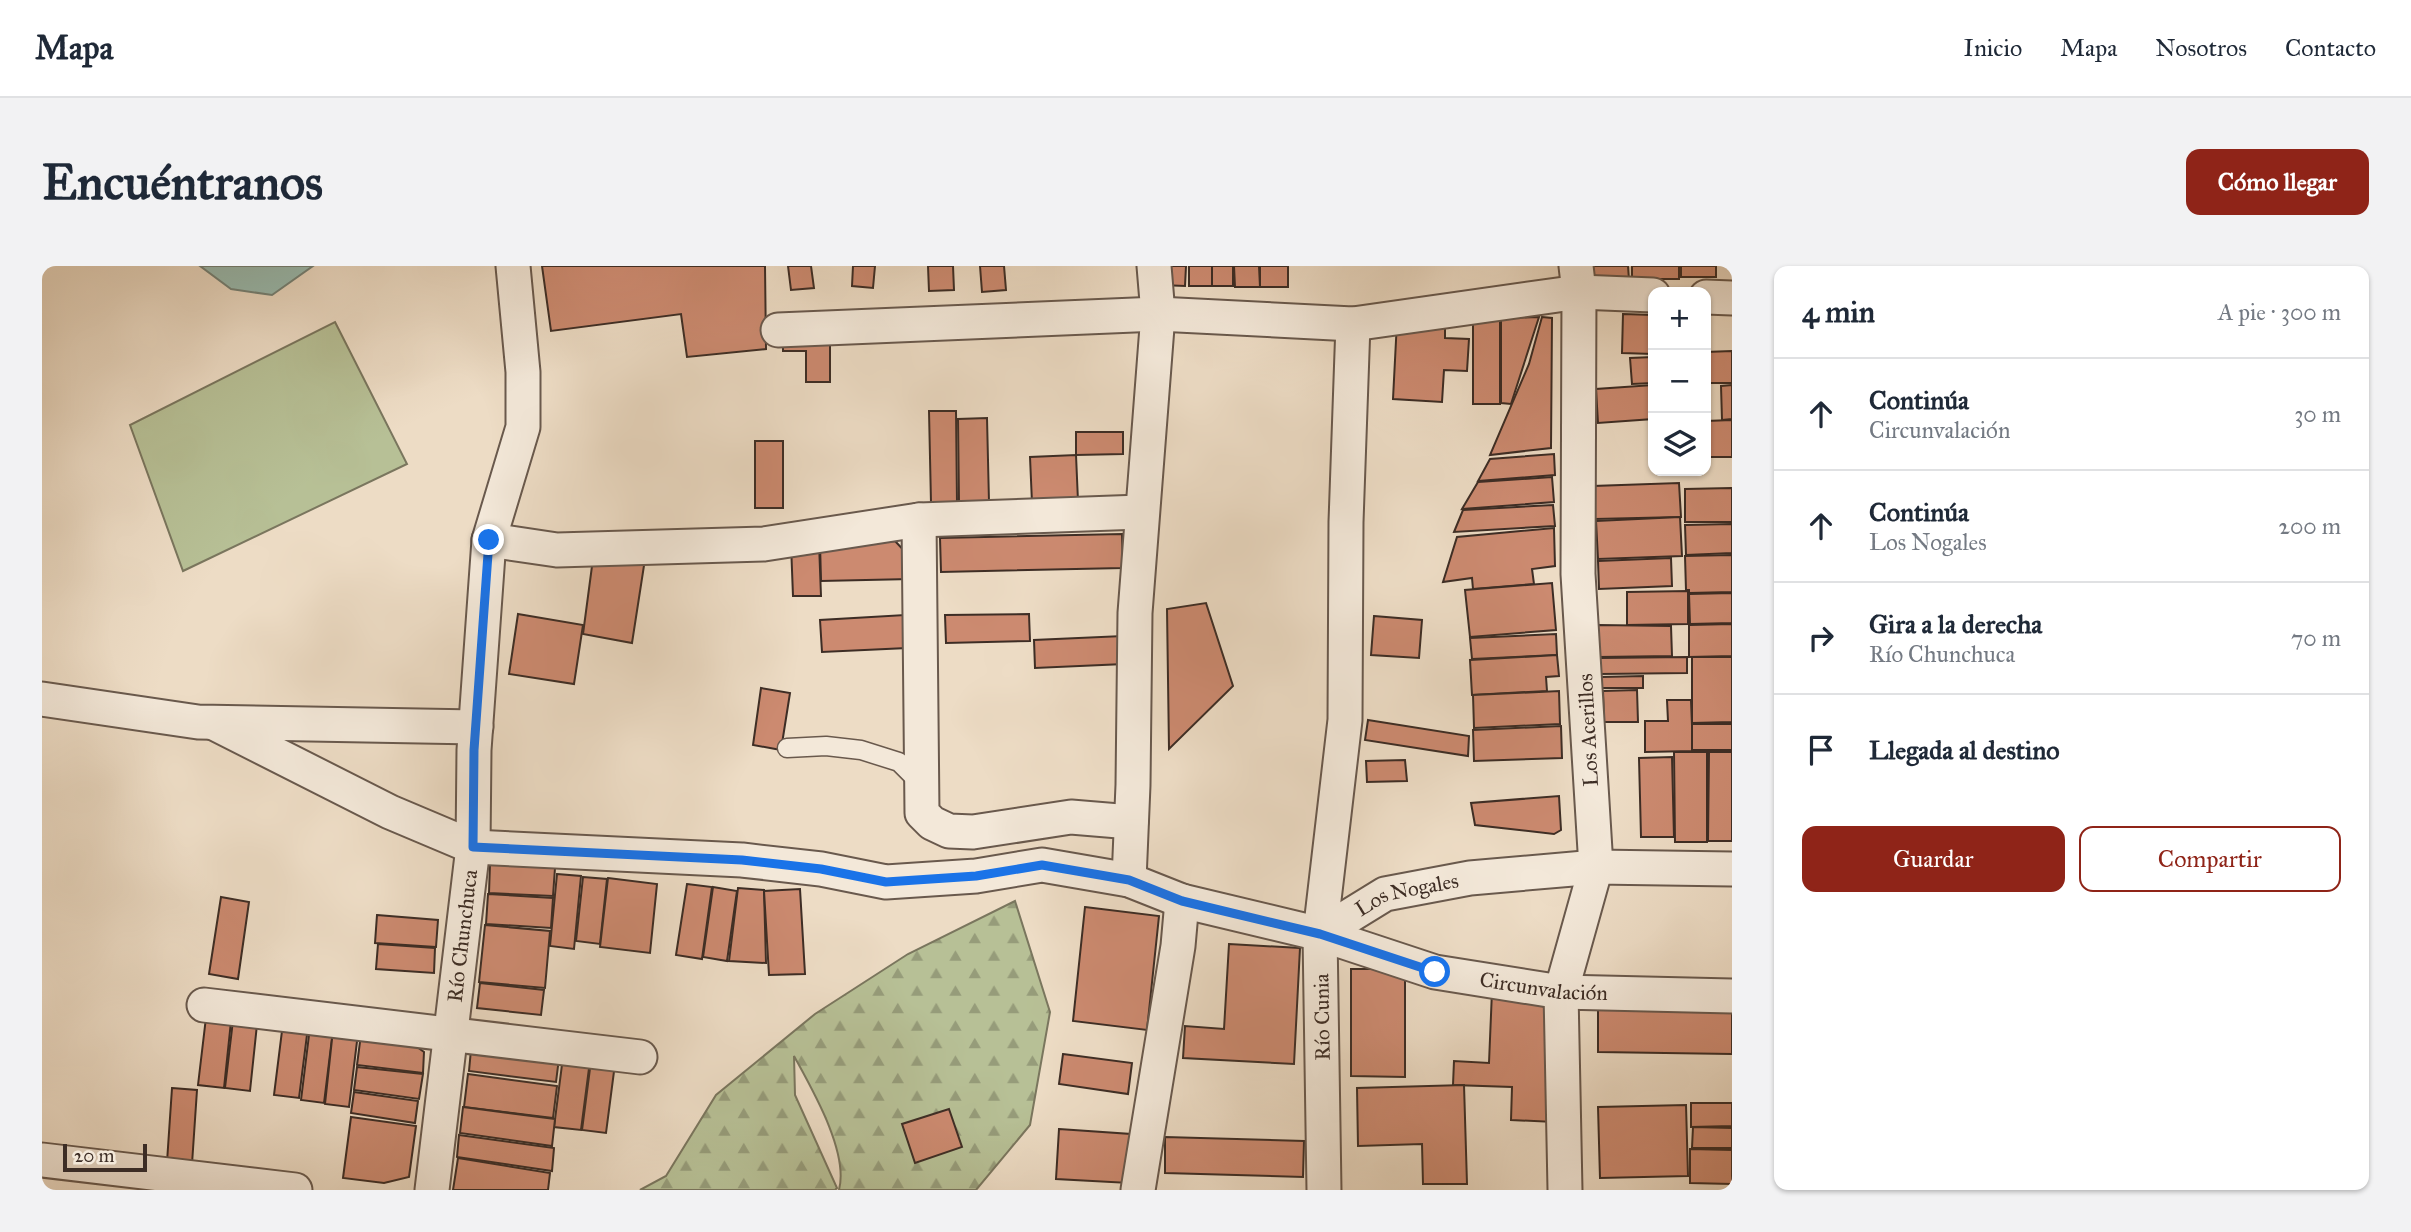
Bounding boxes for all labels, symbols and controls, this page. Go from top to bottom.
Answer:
text: Mapa [35,28,113,68]
text: Inicio [1964,33,2022,63]
text: Mapa [2060,33,2117,63]
text: Nosotros [2155,33,2247,63]
text: Contacto [2285,33,2376,63]
button: Cómo llegar [2186,149,2369,215]
text: Encuéntranos [42,153,323,212]
map controls [1648,287,1711,476]
button: + [1648,287,1711,350]
text: 4 min [1802,294,1875,330]
text: A pie · 300 m [2218,298,2341,326]
button: − [1648,350,1711,413]
text: Continúa [1869,384,1969,416]
icon: ahead [1802,395,1840,433]
text: 30 m [2294,400,2341,428]
button: layers [1648,413,1711,476]
text: Circunvalación [1869,416,2010,444]
text: Continúa [1869,496,1969,528]
icon: ahead [1802,507,1840,545]
text: 200 m [2279,512,2341,540]
route end [473,524,504,555]
text: Los Nogales [1869,528,1987,556]
text: Gira a la derecha [1869,608,2042,640]
icon: right [1802,619,1840,657]
text: 70 m [2291,624,2341,652]
text: Río Chunchuca [1869,640,2015,668]
street label: Los Acerillos [1572,673,1604,787]
icon: arrive [1802,731,1840,769]
text: Llegada al destino [1869,734,2060,766]
button: Guardar [1802,826,2065,892]
button: Compartir [2079,826,2341,892]
street label: Los Nogales [1350,867,1461,922]
street label: Río Chunchuca [442,868,483,1004]
route start [1419,956,1450,987]
street label: Circunvalación [1478,966,1608,1006]
street label: Río Cunia [1308,973,1336,1061]
scale bar [63,1141,147,1173]
text: 20 m [74,1144,115,1167]

